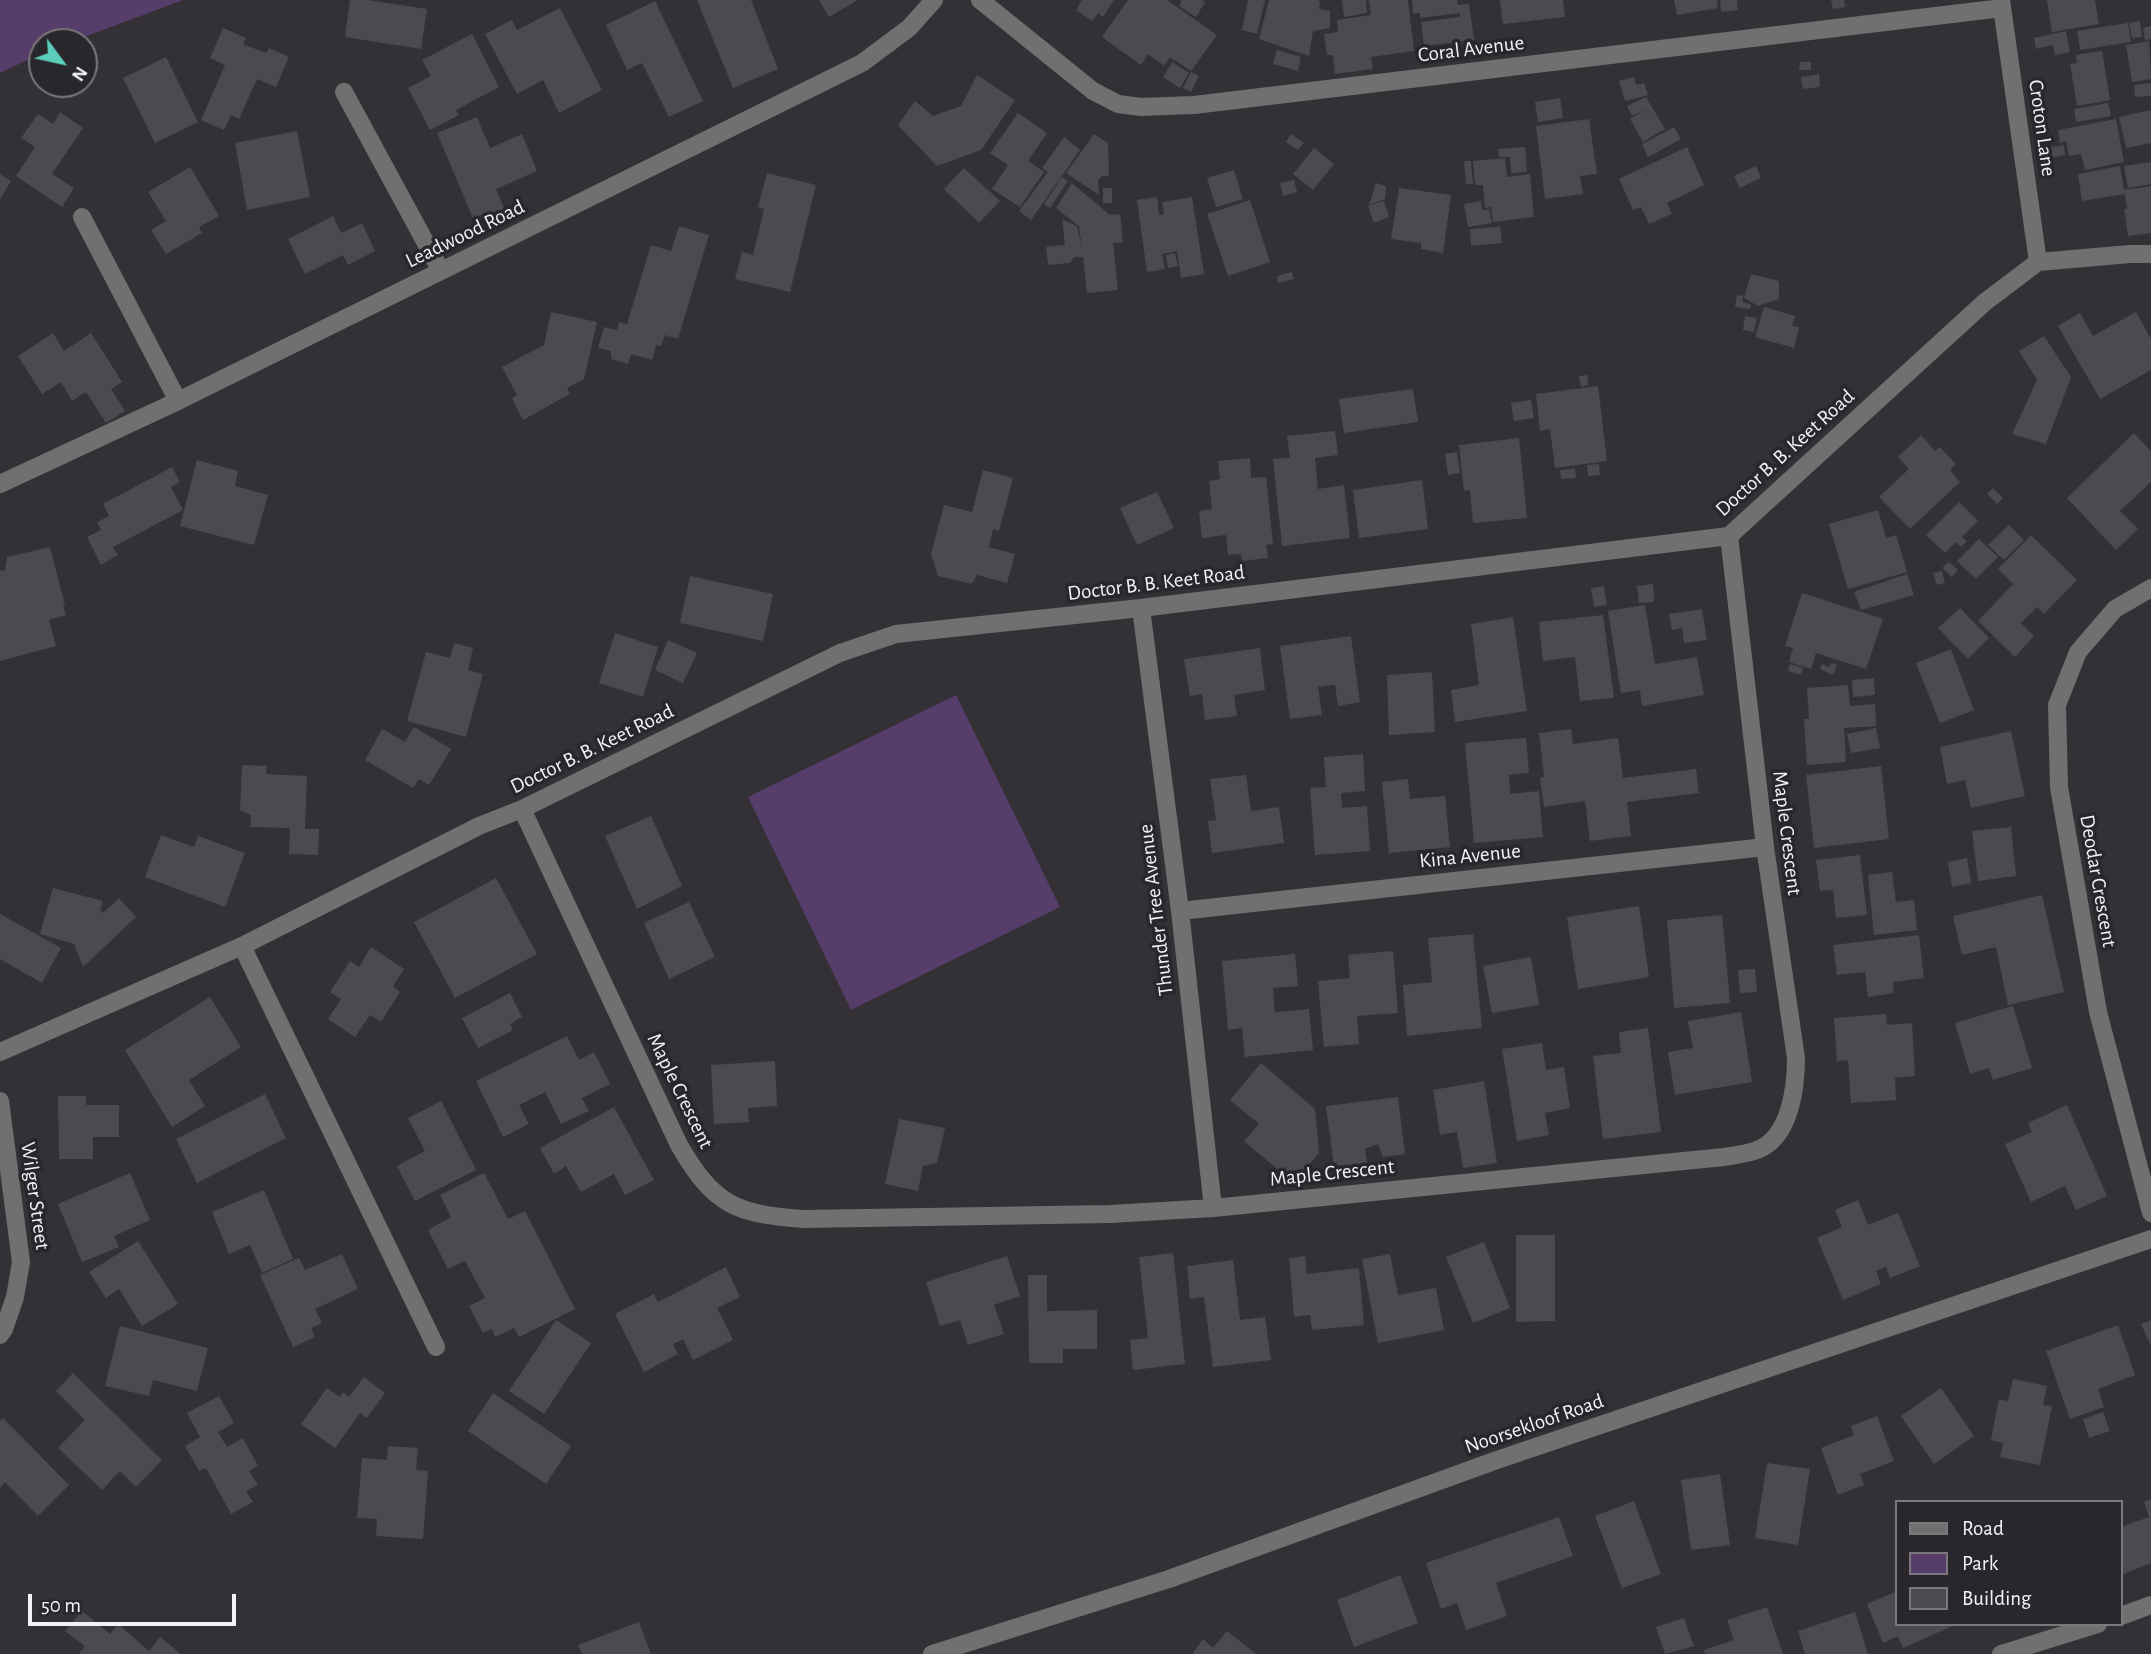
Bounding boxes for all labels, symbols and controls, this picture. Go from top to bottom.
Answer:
north arrow [28,28,98,98]
street label: Coral Avenue [1416,30,1526,68]
text: N [68,63,91,84]
street label: Croton Lane [2023,78,2061,178]
street label: Leadwood Road [401,194,529,274]
street label: Doctor B. B. Keet Road [1710,384,1860,522]
street label: Doctor B. B. Keet Road [1066,560,1246,606]
street label: Doctor B. B. Keet Road [506,699,678,799]
street label: Maple Crescent [1767,769,1807,897]
street label: Deodar Crescent [2074,813,2122,949]
street label: Thunder Tree Avenue [1133,823,1179,997]
street label: Kina Avenue [1418,838,1522,874]
street label: Maple Crescent [641,1029,719,1153]
street label: Wilger Street [15,1140,55,1252]
street label: Maple Crescent [1268,1154,1396,1192]
street label: Noorsekloof Road [1461,1388,1607,1460]
legend [1896,1500,2123,1626]
text: Road [1962,1518,2004,1539]
text: Park [1962,1553,1998,1574]
scale bar [32,1580,240,1624]
text: Building [1962,1588,2031,1609]
text: 50 m [41,1595,81,1616]

